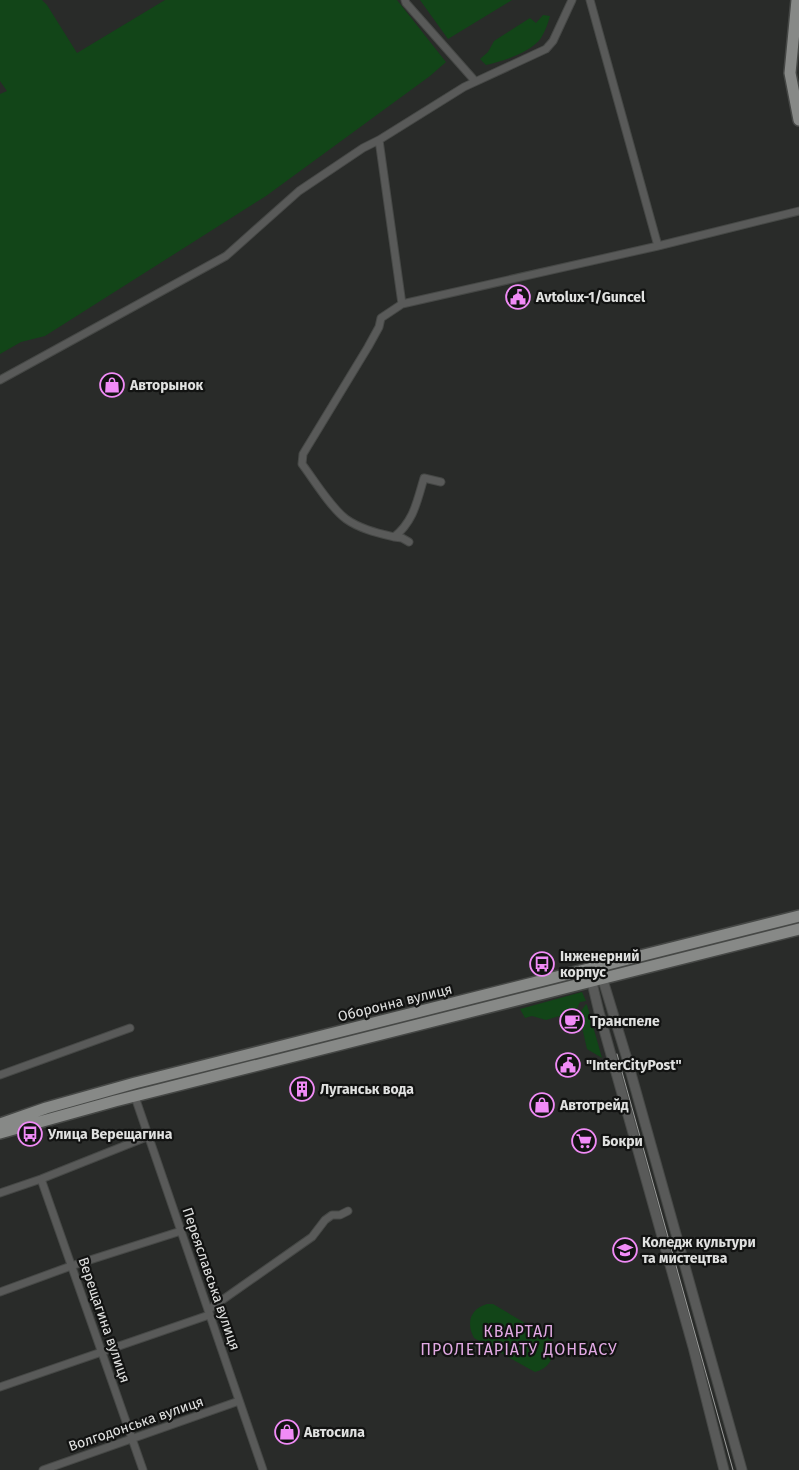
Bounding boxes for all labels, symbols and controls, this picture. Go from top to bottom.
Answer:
public building icon: Avtolux-1/Guncel [505,284,531,310]
place label: Avtolux-1/Guncel [535,289,646,306]
shop icon: Авторынок [99,372,125,398]
place label: Авторынок [129,377,204,394]
place label: Інженерний корпус [560,948,640,981]
bus stop icon: Інженерний корпус [529,951,555,977]
street label: Оборонна вулиця [336,981,454,1025]
cafe icon: Транспеле [559,1008,585,1034]
place label: Транспеле [590,1013,660,1030]
public building icon: "InterCityPost" [555,1052,581,1078]
place label: "InterCityPost" [586,1057,682,1074]
building icon: Луганськ вода [289,1076,315,1102]
place label: Луганськ вода [320,1081,414,1098]
shop icon: Автотрейд [529,1092,555,1118]
place label: Автотрейд [559,1097,629,1114]
bus stop icon: Улица Верещагина [17,1121,43,1147]
place label: Улица Верещагина [47,1126,173,1143]
supermarket icon: Бокри [571,1128,597,1154]
place label: Бокри [602,1133,643,1150]
street label: Переяславська вулиця [179,1205,243,1353]
place label: Коледж культури та мистецтва [642,1234,756,1267]
school or university icon: Коледж культури та мистецтва [612,1237,638,1263]
street label: Верещагина вулиця [75,1255,133,1385]
district label: КВАРТАЛ ПРОЛЕТАРІАТУ ДОНБАСУ [420,1322,618,1359]
street label: Волгодонська вулиця [66,1393,206,1455]
shop icon: Автосила [274,1419,300,1445]
place label: Автосила [303,1424,365,1441]

